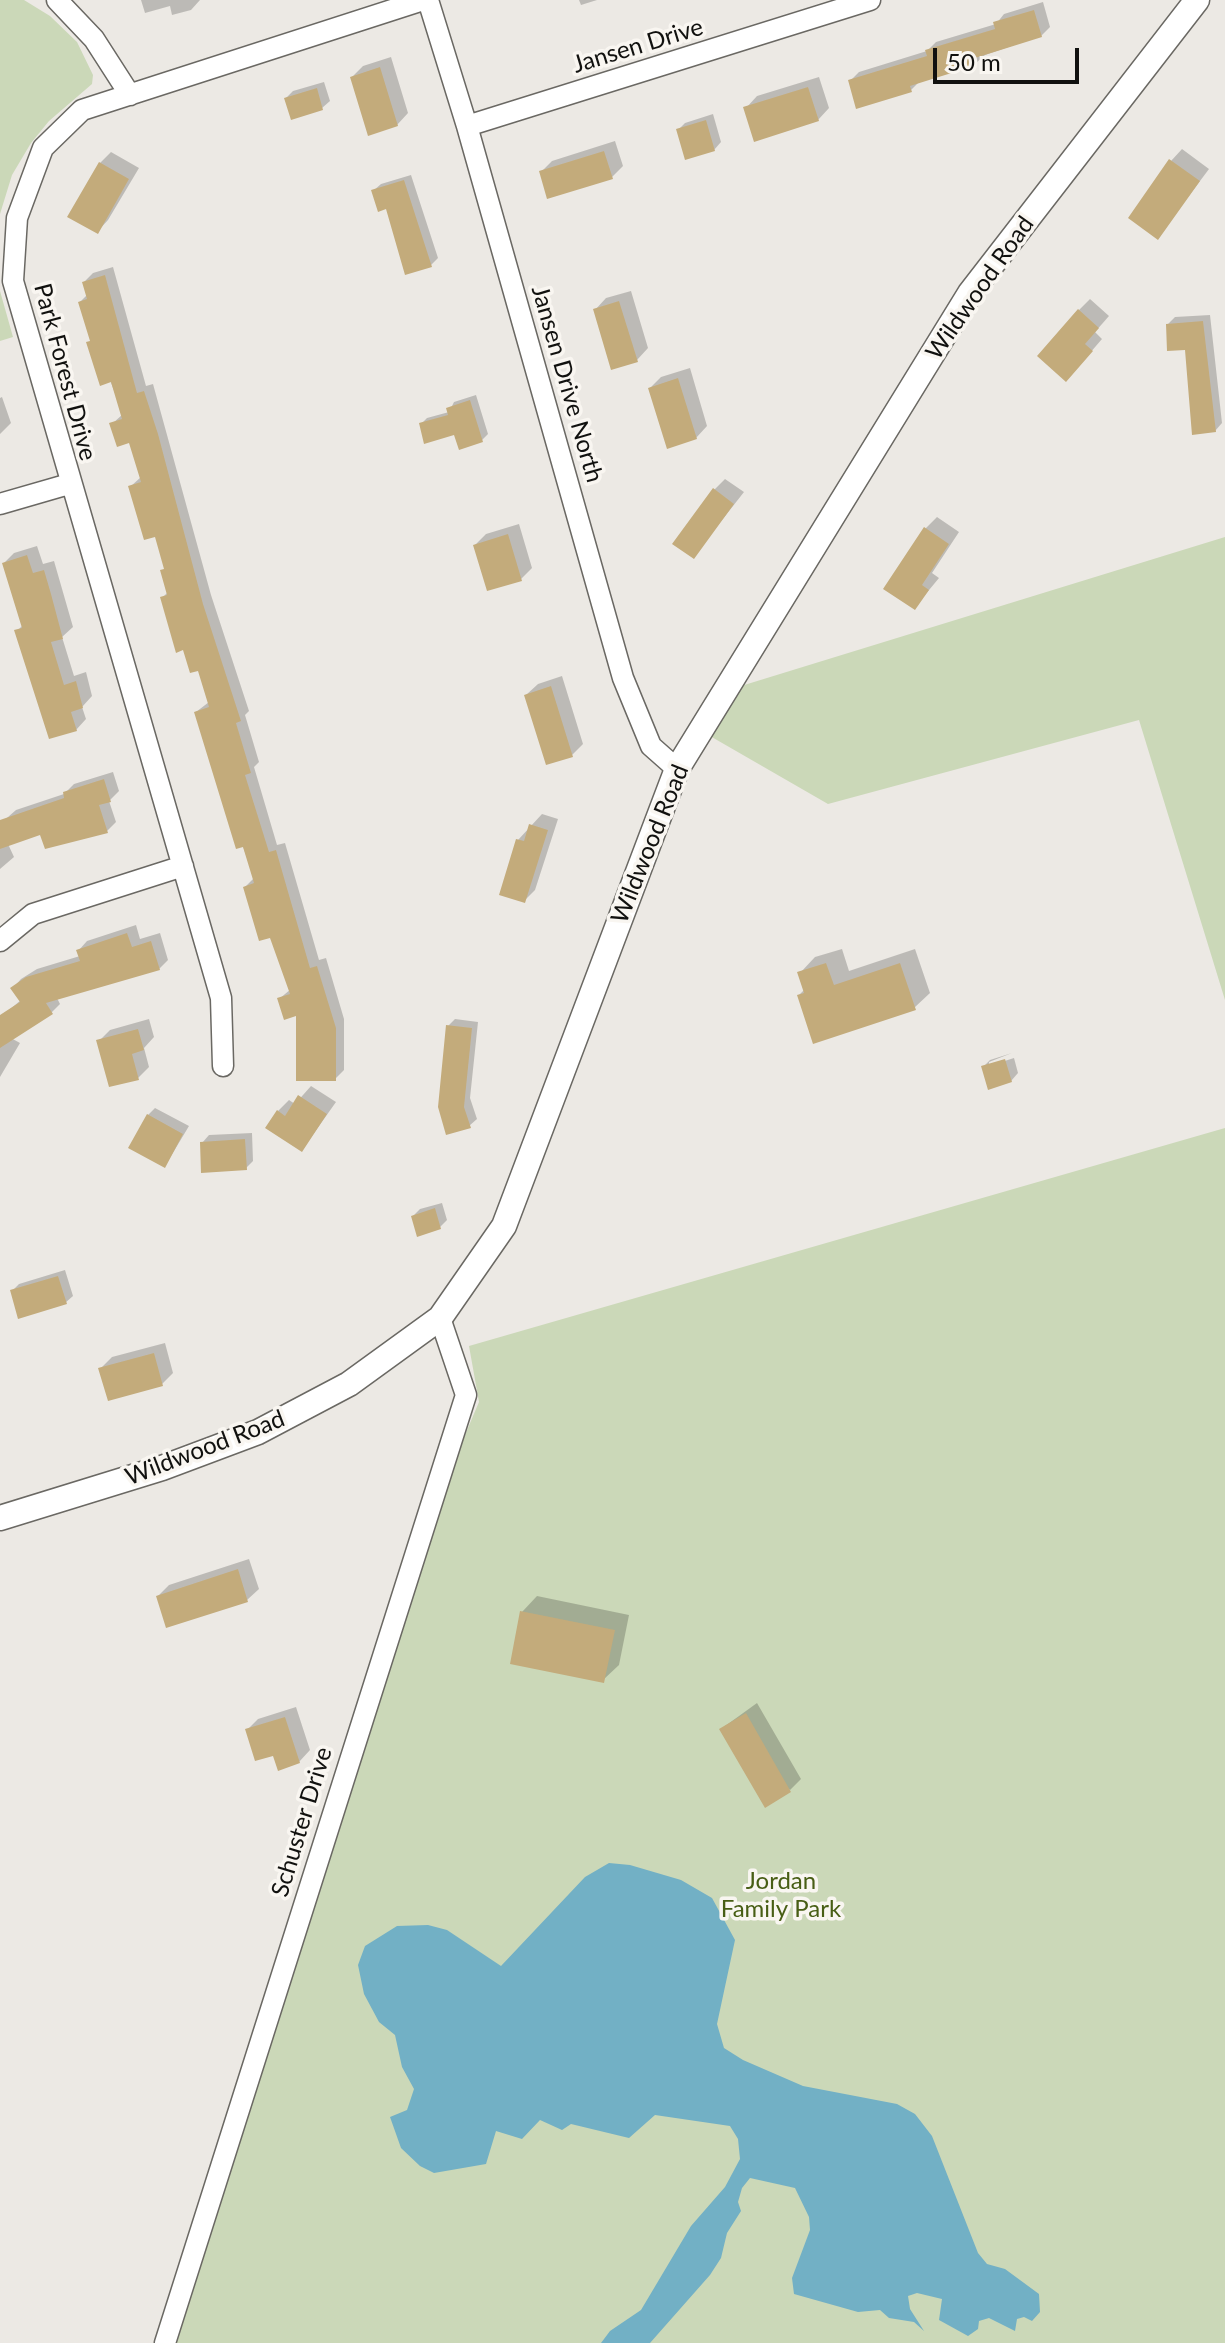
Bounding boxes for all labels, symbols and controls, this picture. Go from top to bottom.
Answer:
street label: Jansen Drive [569,13,707,79]
scale bar [937,32,1083,82]
text: 50 m [947,47,1001,76]
street label: Wildwood Road [920,211,1040,365]
street label: Park Forest Drive [27,280,103,464]
street label: Jansen Drive North [525,282,609,486]
street label: Wildwood Road [605,761,695,927]
street label: Wildwood Road [121,1404,289,1492]
street label: Schuster Drive [266,1744,338,1900]
park label: Jordan Family Park [721,1867,841,1923]

